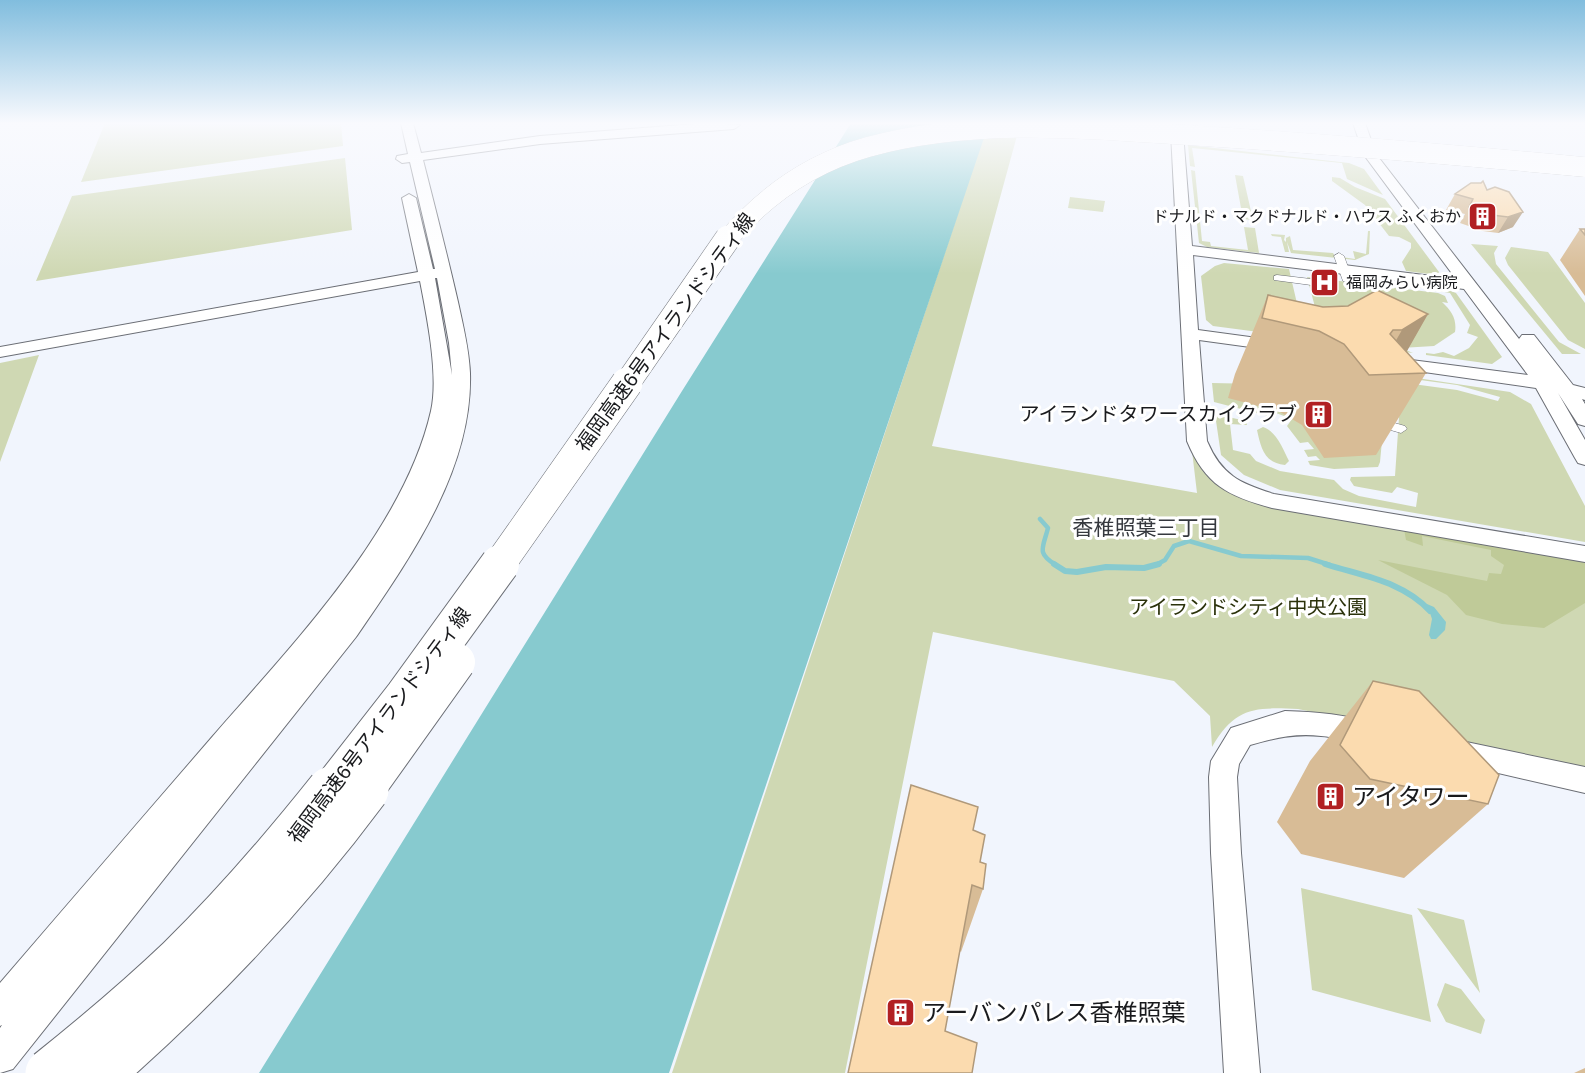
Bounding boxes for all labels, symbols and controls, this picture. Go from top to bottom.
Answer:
building icon: ドナルド・マクドナルド・ハウス ふくおか [1466,200,1498,232]
place label: ドナルド・マクドナルド・ハウス ふくおか [1153,208,1461,225]
street label: 福岡高速6号アイランドシティ線 [571,209,759,455]
hospital icon: 福岡みらい病院 [1309,266,1341,298]
place label: 福岡みらい病院 [1346,274,1458,291]
building icon: アイランドタワースカイクラブ [1302,398,1334,430]
place label: アイランドタワースカイクラブ [1019,403,1297,425]
district label: 香椎照葉三丁目 [1073,516,1220,539]
park label: アイランドシティ中央公園 [1129,596,1367,618]
street label: 福岡高速6号アイランドシティ線 [283,603,475,847]
building icon: アイタワー [1315,780,1347,812]
place label: アイタワー [1352,783,1470,810]
building icon: アーバンパレス香椎照葉 [885,996,917,1028]
place label: アーバンパレス香椎照葉 [922,999,1186,1026]

